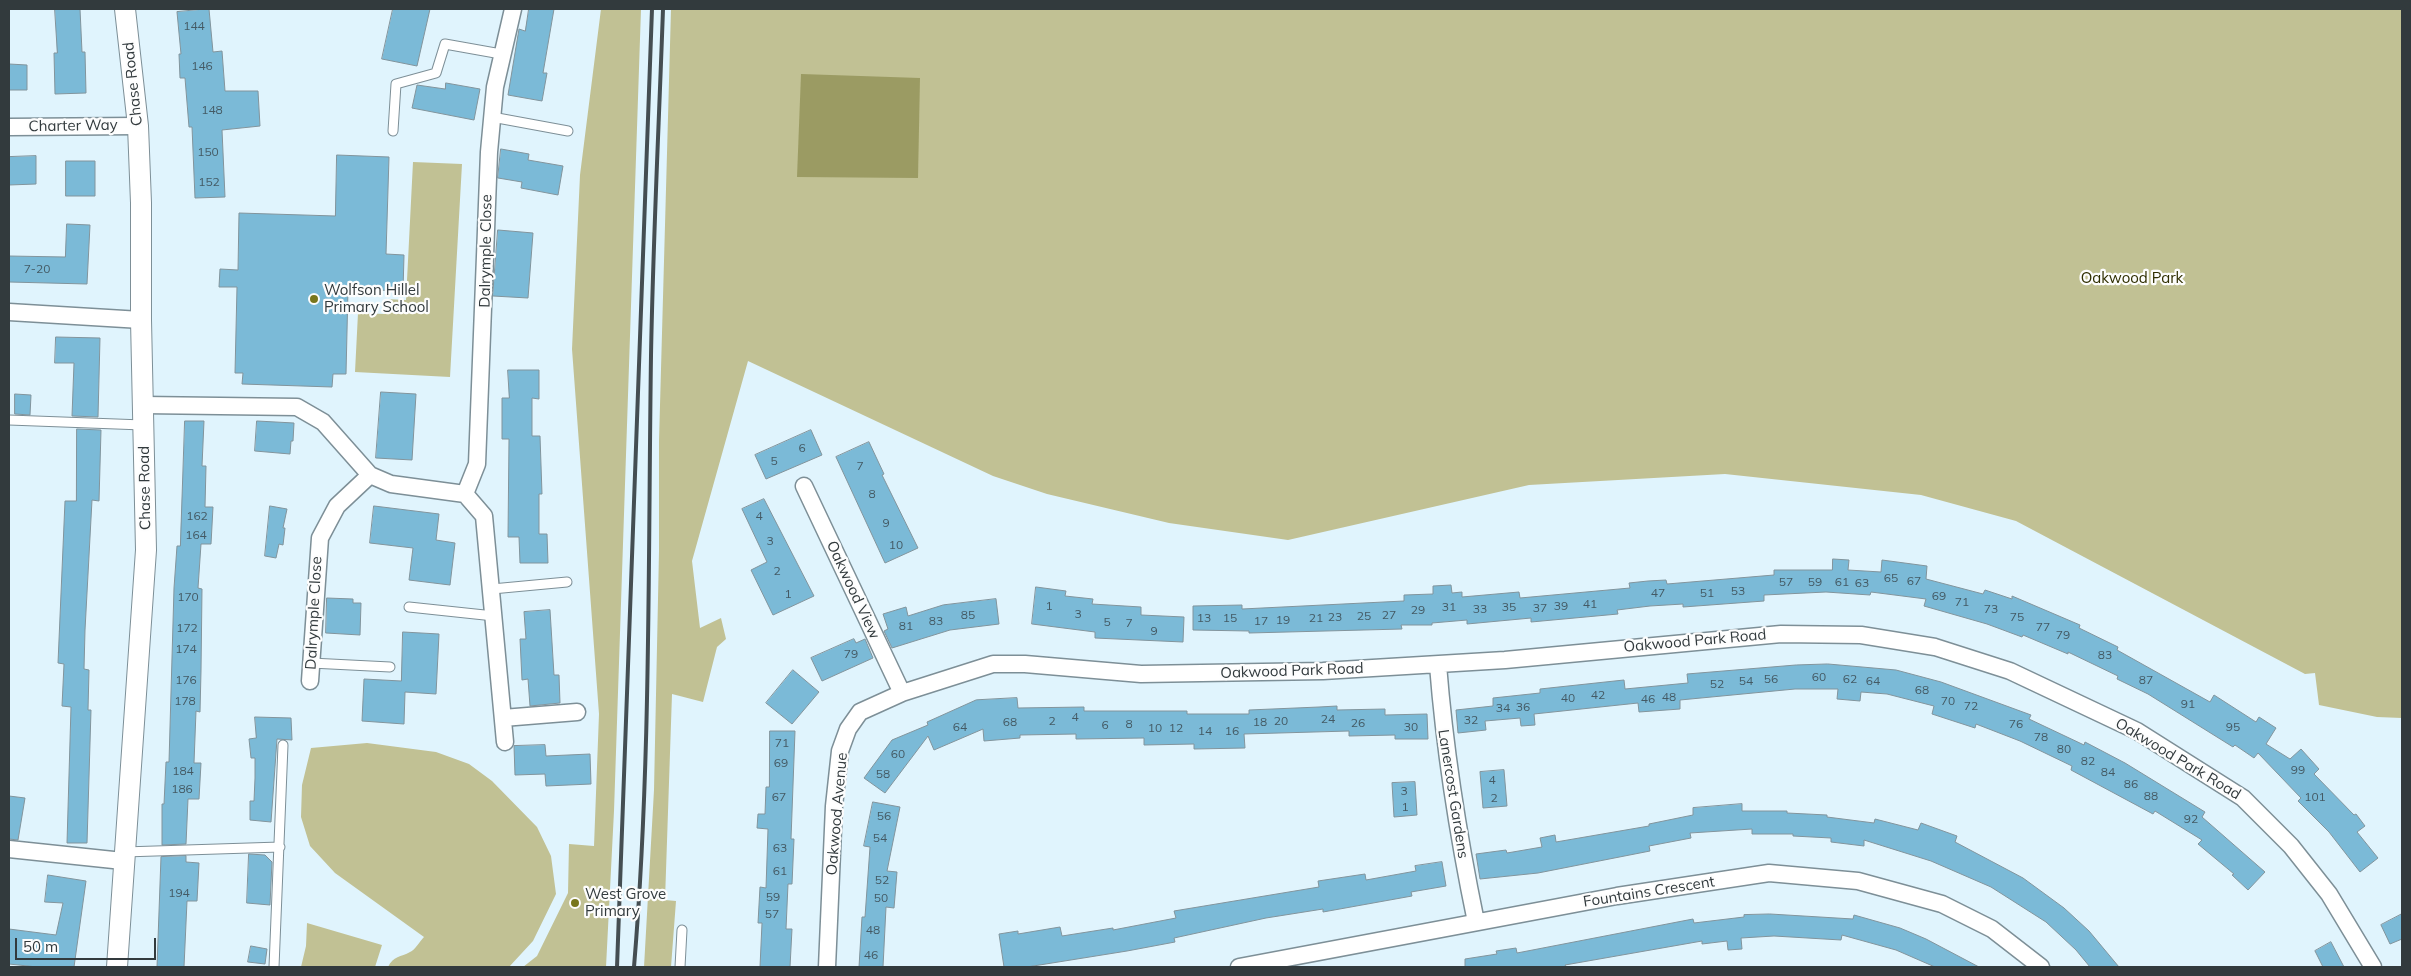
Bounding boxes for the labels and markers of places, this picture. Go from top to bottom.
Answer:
place label: Wolfson Hillel Primary School [324,281,429,316]
marker: Wolfson Hillel Primary School [308,293,320,305]
place label: West Grove Primary [585,885,666,920]
marker: West Grove Primary [569,897,581,909]

